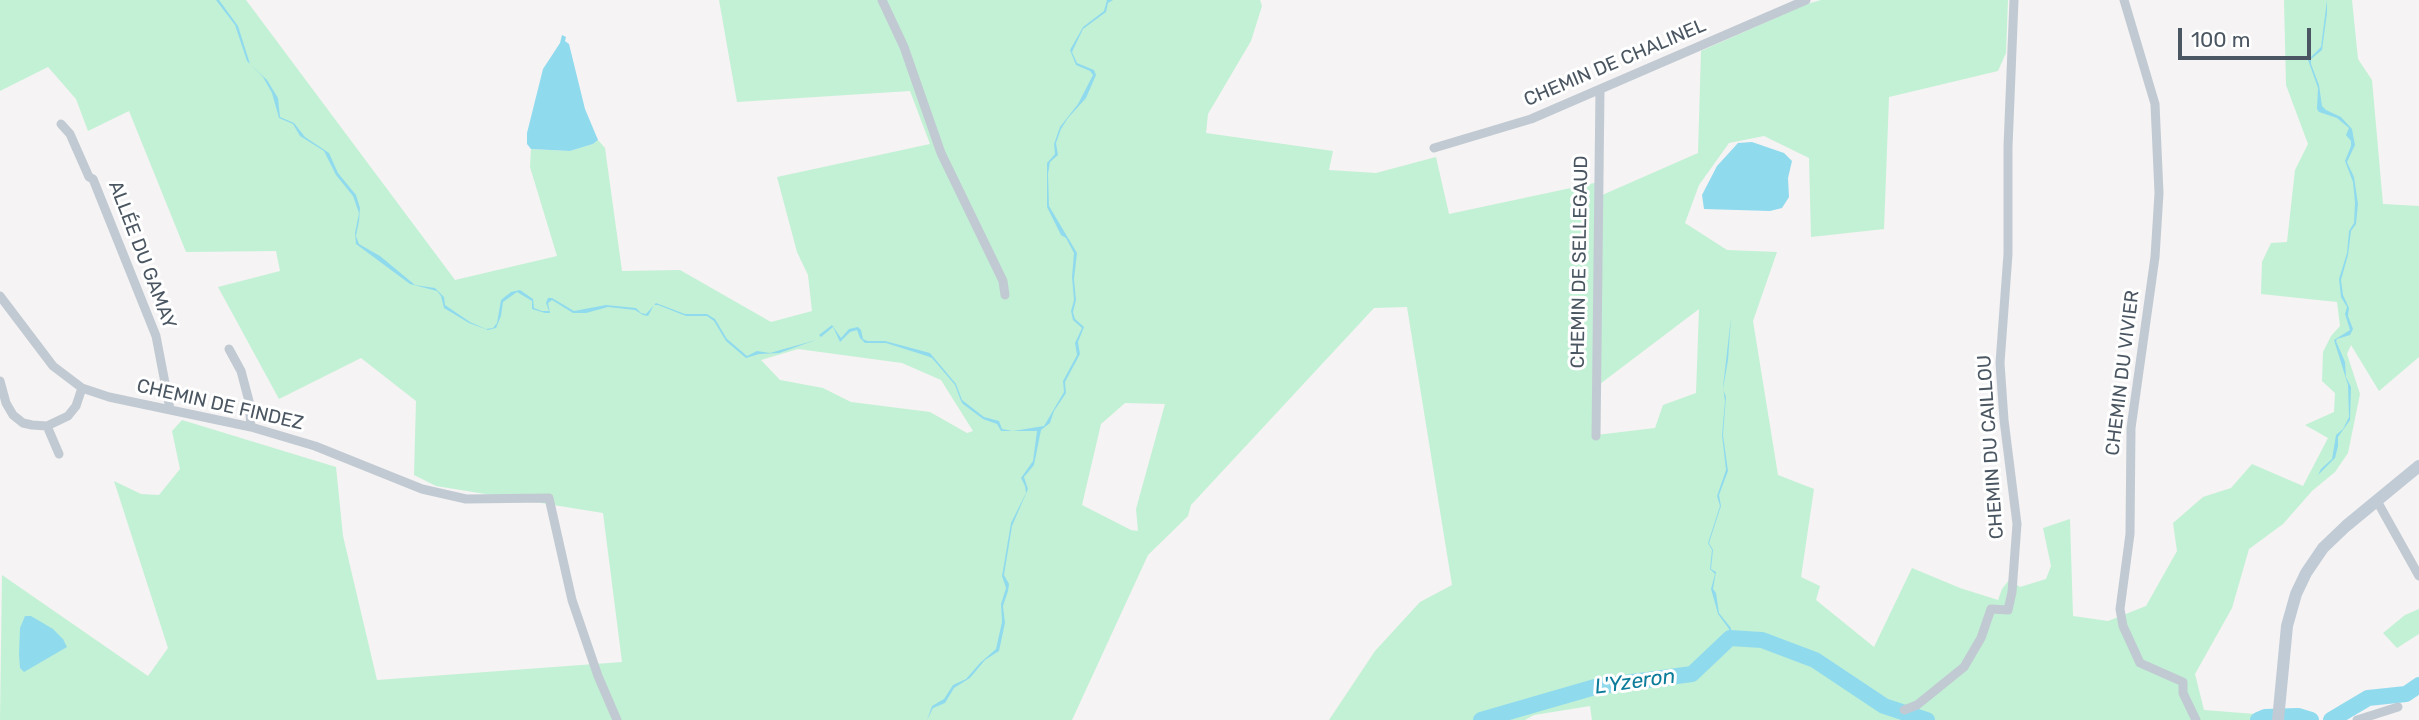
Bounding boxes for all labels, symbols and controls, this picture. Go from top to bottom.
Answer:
street label: CHEMIN DE CHALINEL [1521,14,1709,112]
scale bar [2181,14,2314,58]
text: 100 m [2191,27,2250,52]
street label: CHEMIN DE SELLEGAUD [1567,155,1593,369]
street label: ALLÉE DU GAMAY [103,178,181,332]
street label: CHEMIN DU VIVIER [2102,289,2144,457]
street label: CHEMIN DU CAILLOU [1973,354,2009,540]
street label: CHEMIN DE FINDEZ [134,375,306,435]
water label: L'Yzeron [1593,664,1677,700]

